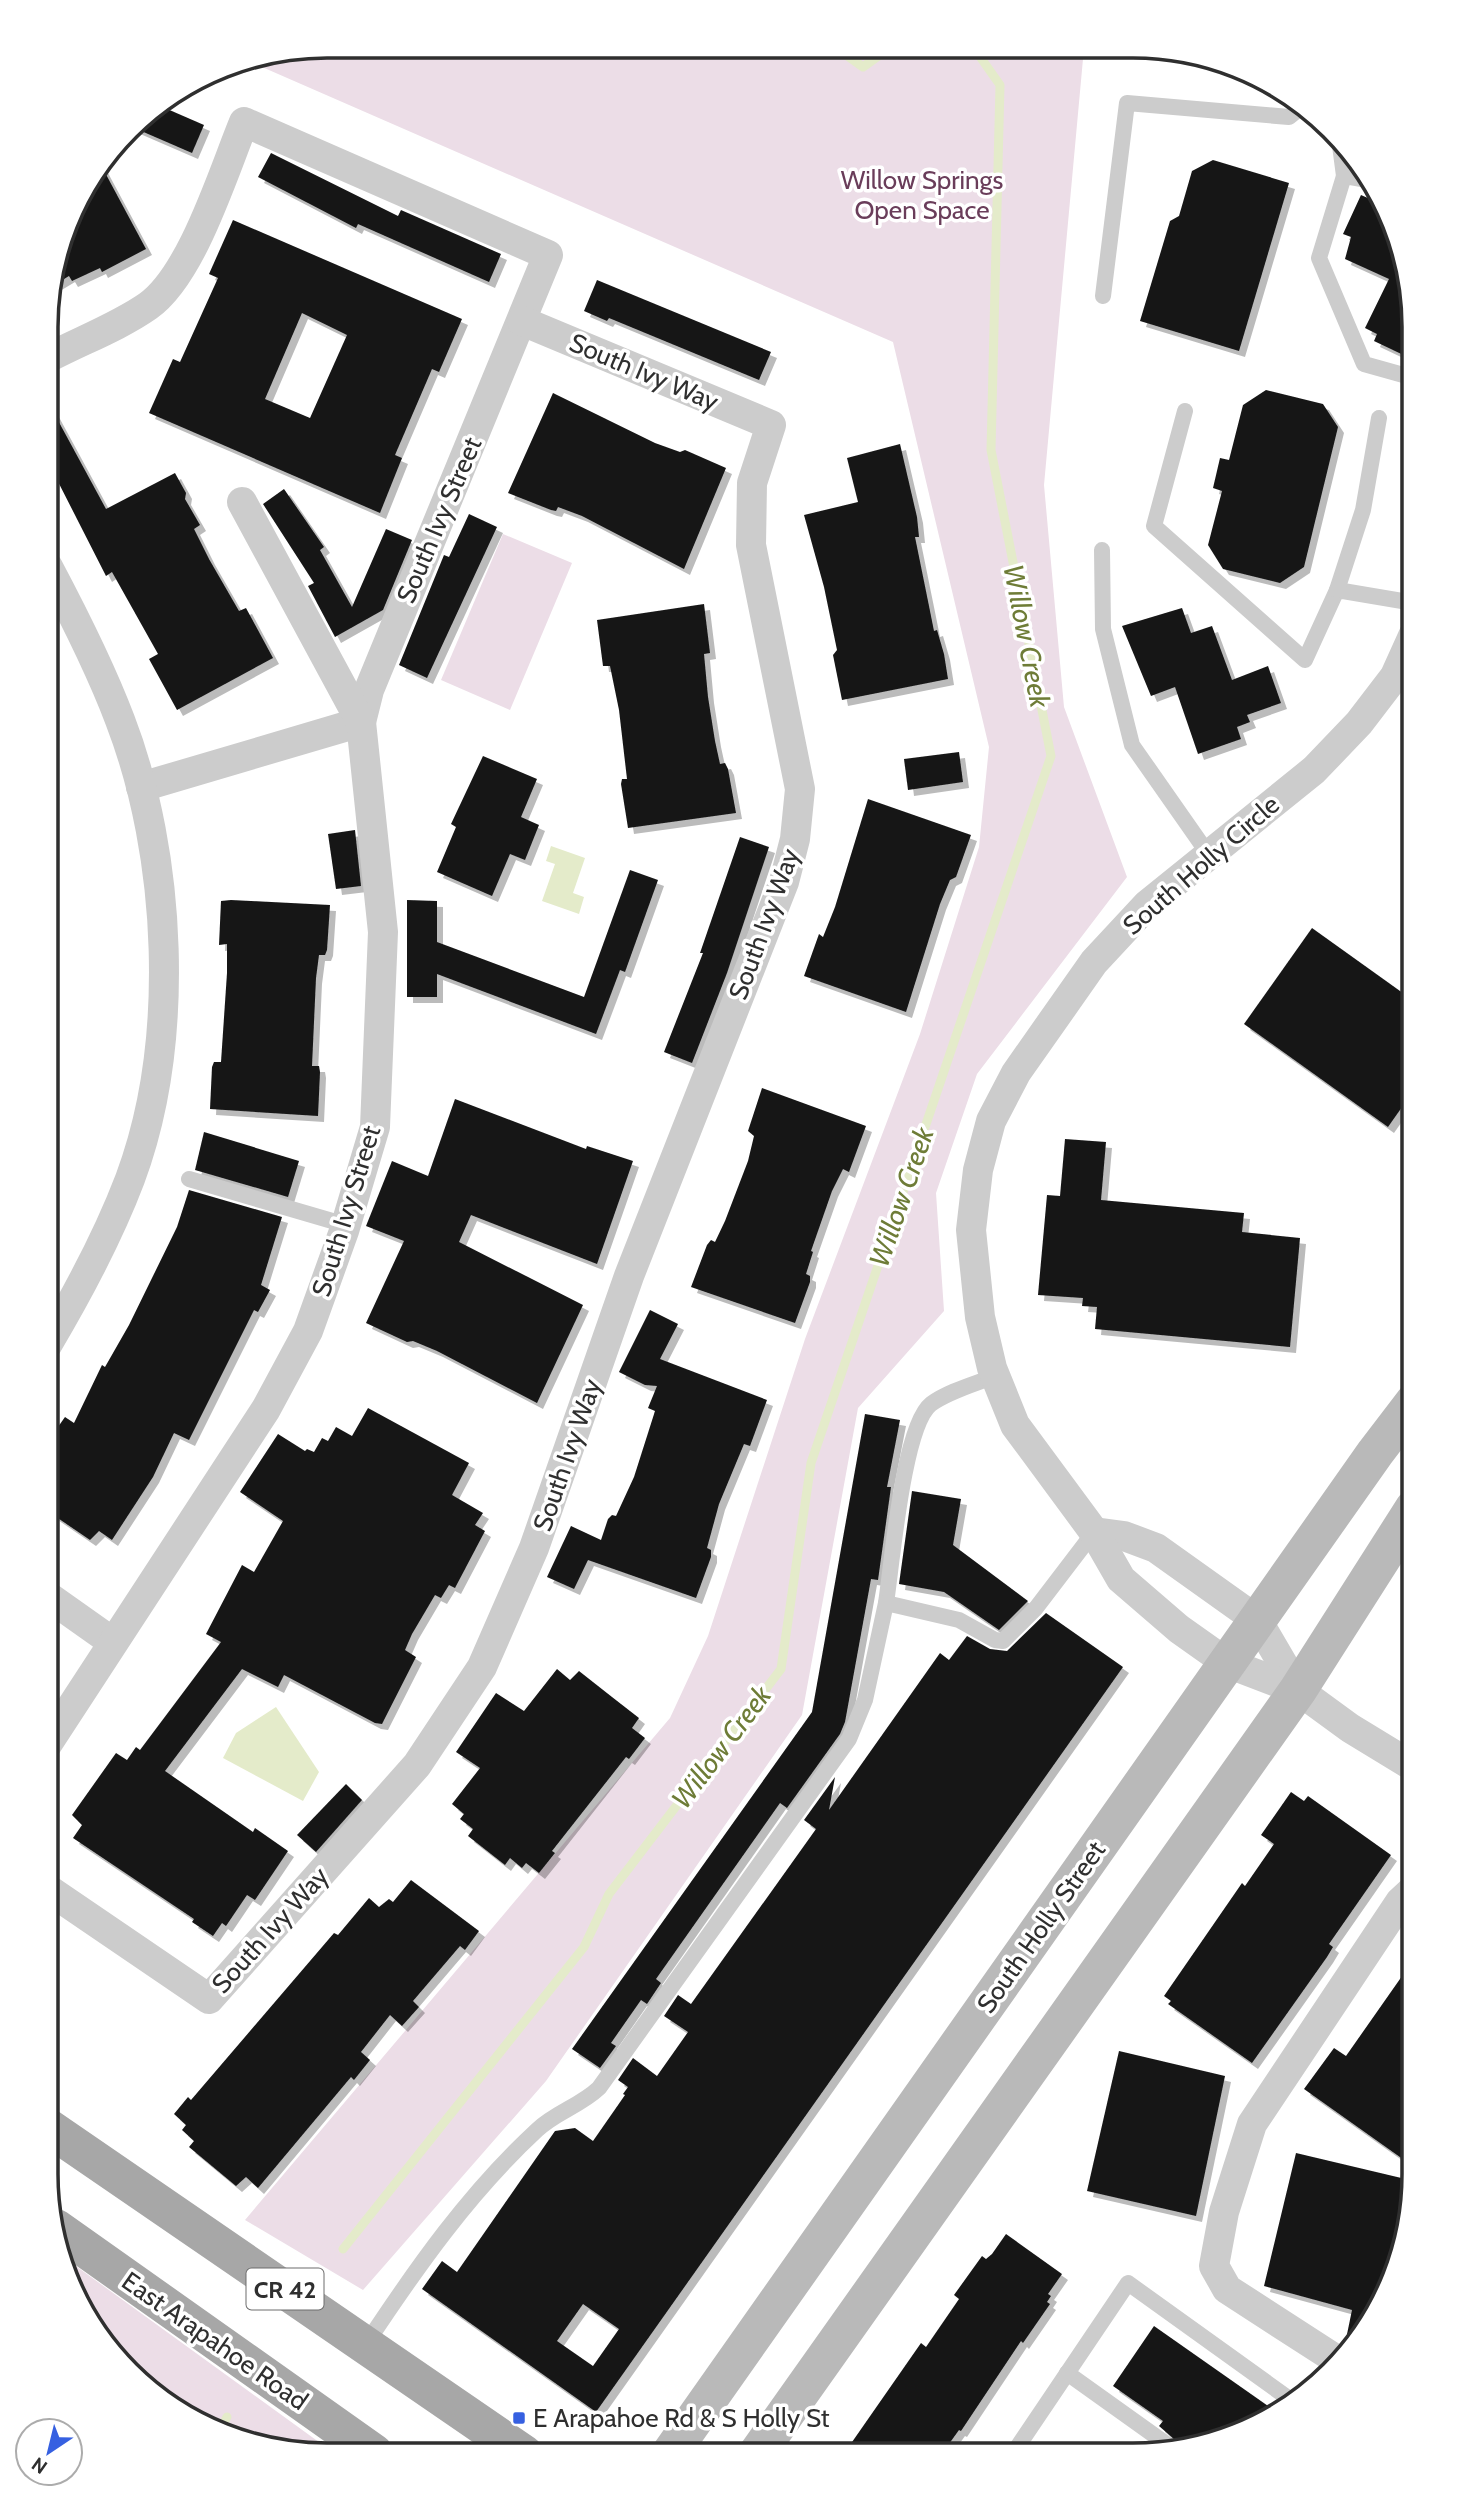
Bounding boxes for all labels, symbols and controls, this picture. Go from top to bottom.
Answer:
park label: Willow Springs Open Space [841,164,1003,226]
street label: South Ivy Way [565,326,723,418]
street label: South Ivy Street [390,432,488,608]
water label: Willow Creek [996,562,1058,711]
street label: South Holly Circle [1116,788,1286,942]
street label: South Ivy Way [722,844,806,1004]
street label: South Ivy Street [305,1122,387,1300]
water label: Willow Creek [861,1122,941,1271]
street label: South Ivy Way [526,1375,608,1535]
water label: Willow Creek [664,1678,779,1815]
street label: South Holly Street [970,1835,1112,2019]
street label: South Ivy Way [205,1860,335,2000]
street label: East Arapahoe Road [116,2265,314,2417]
road number: CR 42 [246,2268,324,2310]
place label: E Arapahoe Rd & S Holly St [533,2402,830,2434]
marker: E Arapahoe Rd & S Holly St [511,2410,527,2426]
north arrow [14,2417,84,2487]
text: N [27,2452,52,2479]

